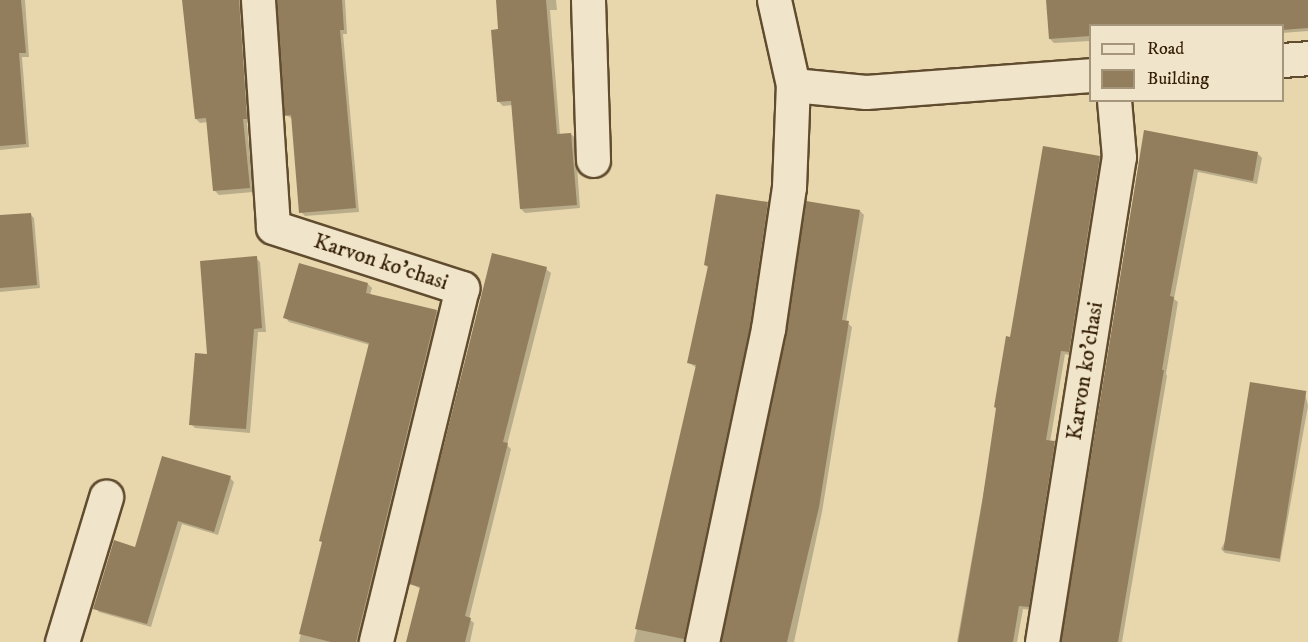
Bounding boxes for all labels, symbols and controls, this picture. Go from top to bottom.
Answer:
legend [1089,24,1284,102]
text: Road [1147,38,1184,60]
text: Building [1147,68,1209,90]
street label: Karvon ko'chasi [310,228,452,296]
street label: Karvon ko'chasi [1061,300,1109,442]

